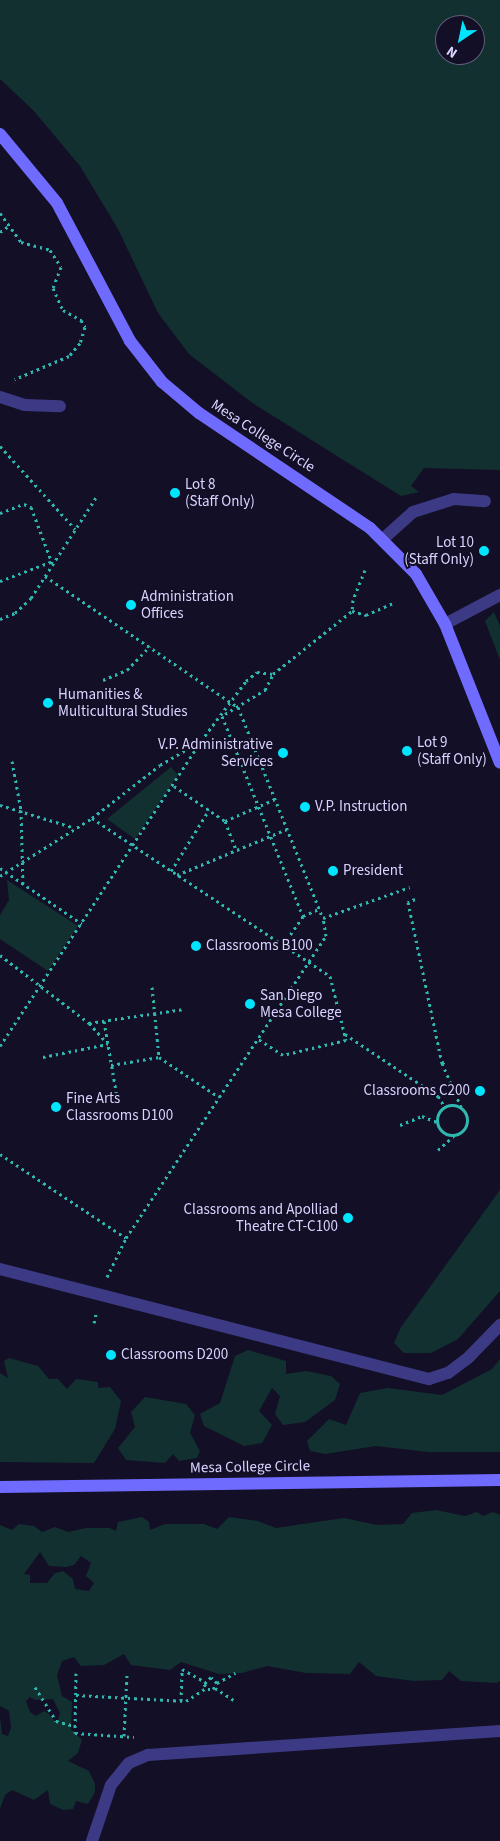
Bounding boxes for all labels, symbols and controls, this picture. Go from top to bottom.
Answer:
north arrow [435,15,485,65]
text: N [443,41,462,63]
street label: Mesa College Circle [208,396,318,476]
place label: Lot 8 (Staff Only) [185,475,255,510]
marker: Lot 8 (Staff Only) [169,487,181,499]
place label: Lot 10 (Staff Only) [404,533,474,568]
marker: Lot 10 (Staff Only) [478,545,490,557]
place label: Administration Offices [141,587,234,622]
marker: Administration Offices [125,599,137,611]
place label: Humanities & Multicultural Studies [58,685,188,720]
marker: Humanities & Multicultural Studies [42,697,54,709]
place label: Lot 9 (Staff Only) [417,733,487,768]
place label: V.P. Administrative Services [158,735,273,770]
marker: Lot 9 (Staff Only) [401,745,413,757]
marker: V.P. Administrative Services [277,747,289,759]
place label: V.P. Instruction [315,798,407,816]
marker: V.P. Instruction [299,801,311,813]
place label: President [343,862,403,880]
marker: President [327,865,339,877]
place label: Classrooms B100 [206,937,313,955]
marker: Classrooms B100 [190,940,202,952]
place label: San Diego Mesa College [260,986,342,1021]
marker: San Diego Mesa College [244,998,256,1010]
place label: Classrooms C200 [364,1082,470,1100]
marker: Classrooms C200 [474,1085,486,1097]
place label: Fine Arts Classrooms D100 [66,1089,173,1124]
marker: Fine Arts Classrooms D100 [50,1101,62,1113]
place label: Classrooms and Apolliad Theatre CT-C100 [184,1200,338,1235]
marker: Classrooms and Apolliad Theatre CT-C100 [342,1212,354,1224]
place label: Classrooms D200 [121,1346,228,1364]
marker: Classrooms D200 [105,1349,117,1361]
street label: Mesa College Circle [190,1457,310,1477]

